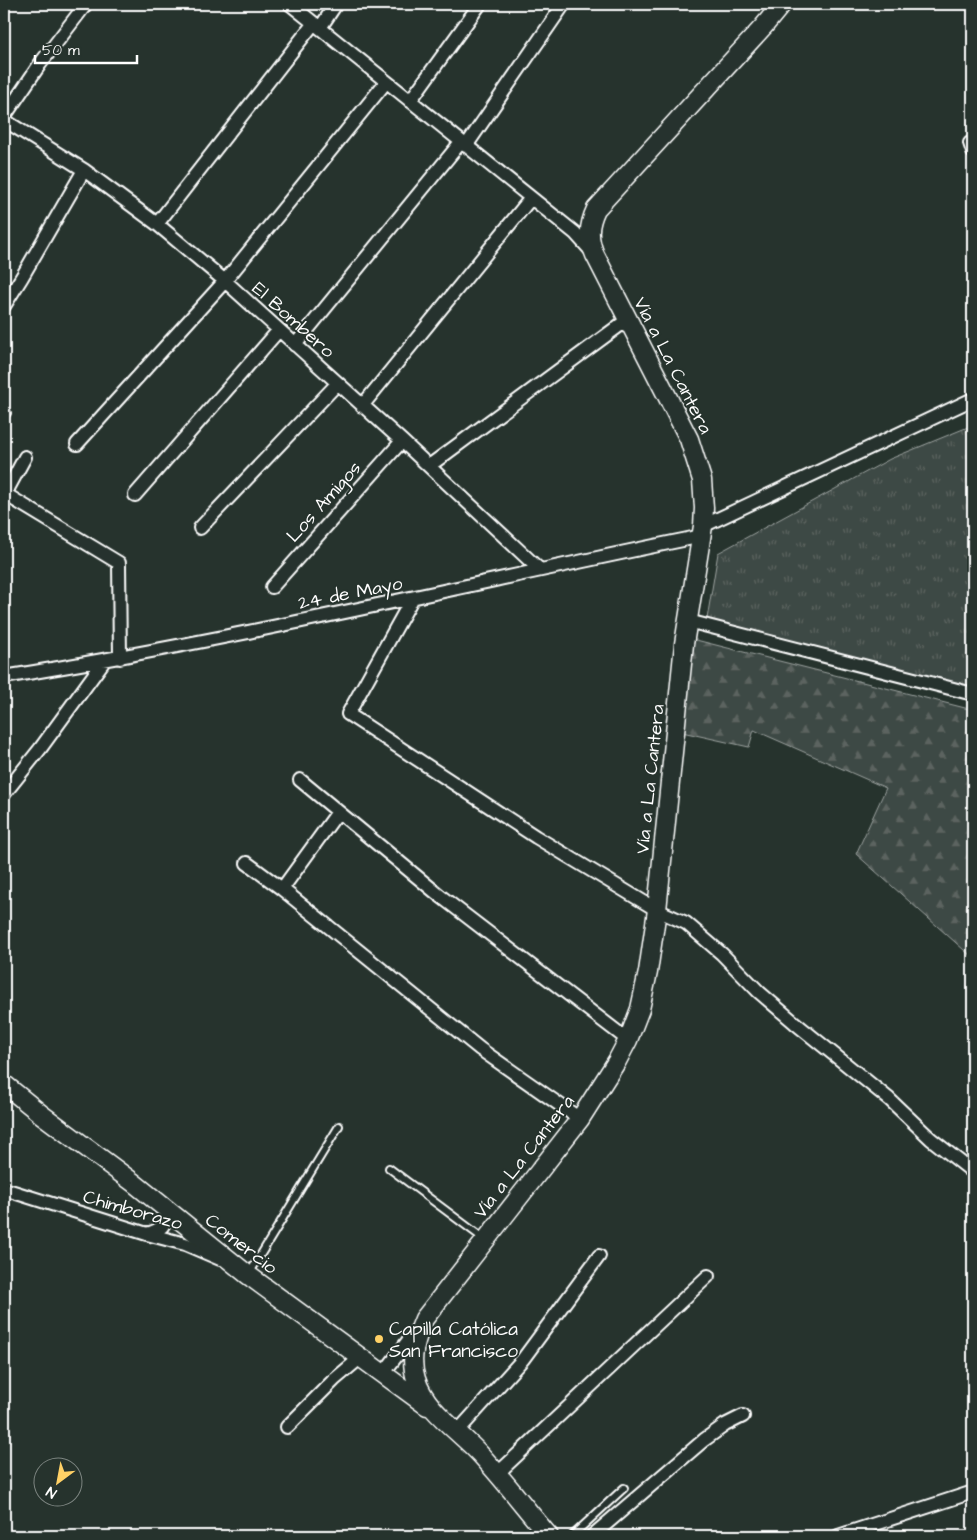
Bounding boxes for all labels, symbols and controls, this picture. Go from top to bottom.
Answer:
scale bar [35,32,138,64]
text: 50 m [42,40,80,61]
street label: El Bombero [246,276,341,365]
street label: Vía a La Cantera [626,293,719,439]
street label: Los Amigos [280,455,369,549]
street label: 24 de Mayo [296,570,405,618]
street label: Vía a La Cantera [629,703,672,855]
street label: Vía a La Cantera [467,1089,581,1225]
street label: Chimborazo [80,1183,186,1238]
street label: Comercio [199,1207,283,1281]
place label: Capilla Católica San Francisco [389,1316,518,1365]
marker: Capilla Católica San Francisco [373,1333,385,1345]
north arrow [32,1458,82,1508]
text: N [42,1481,61,1503]

